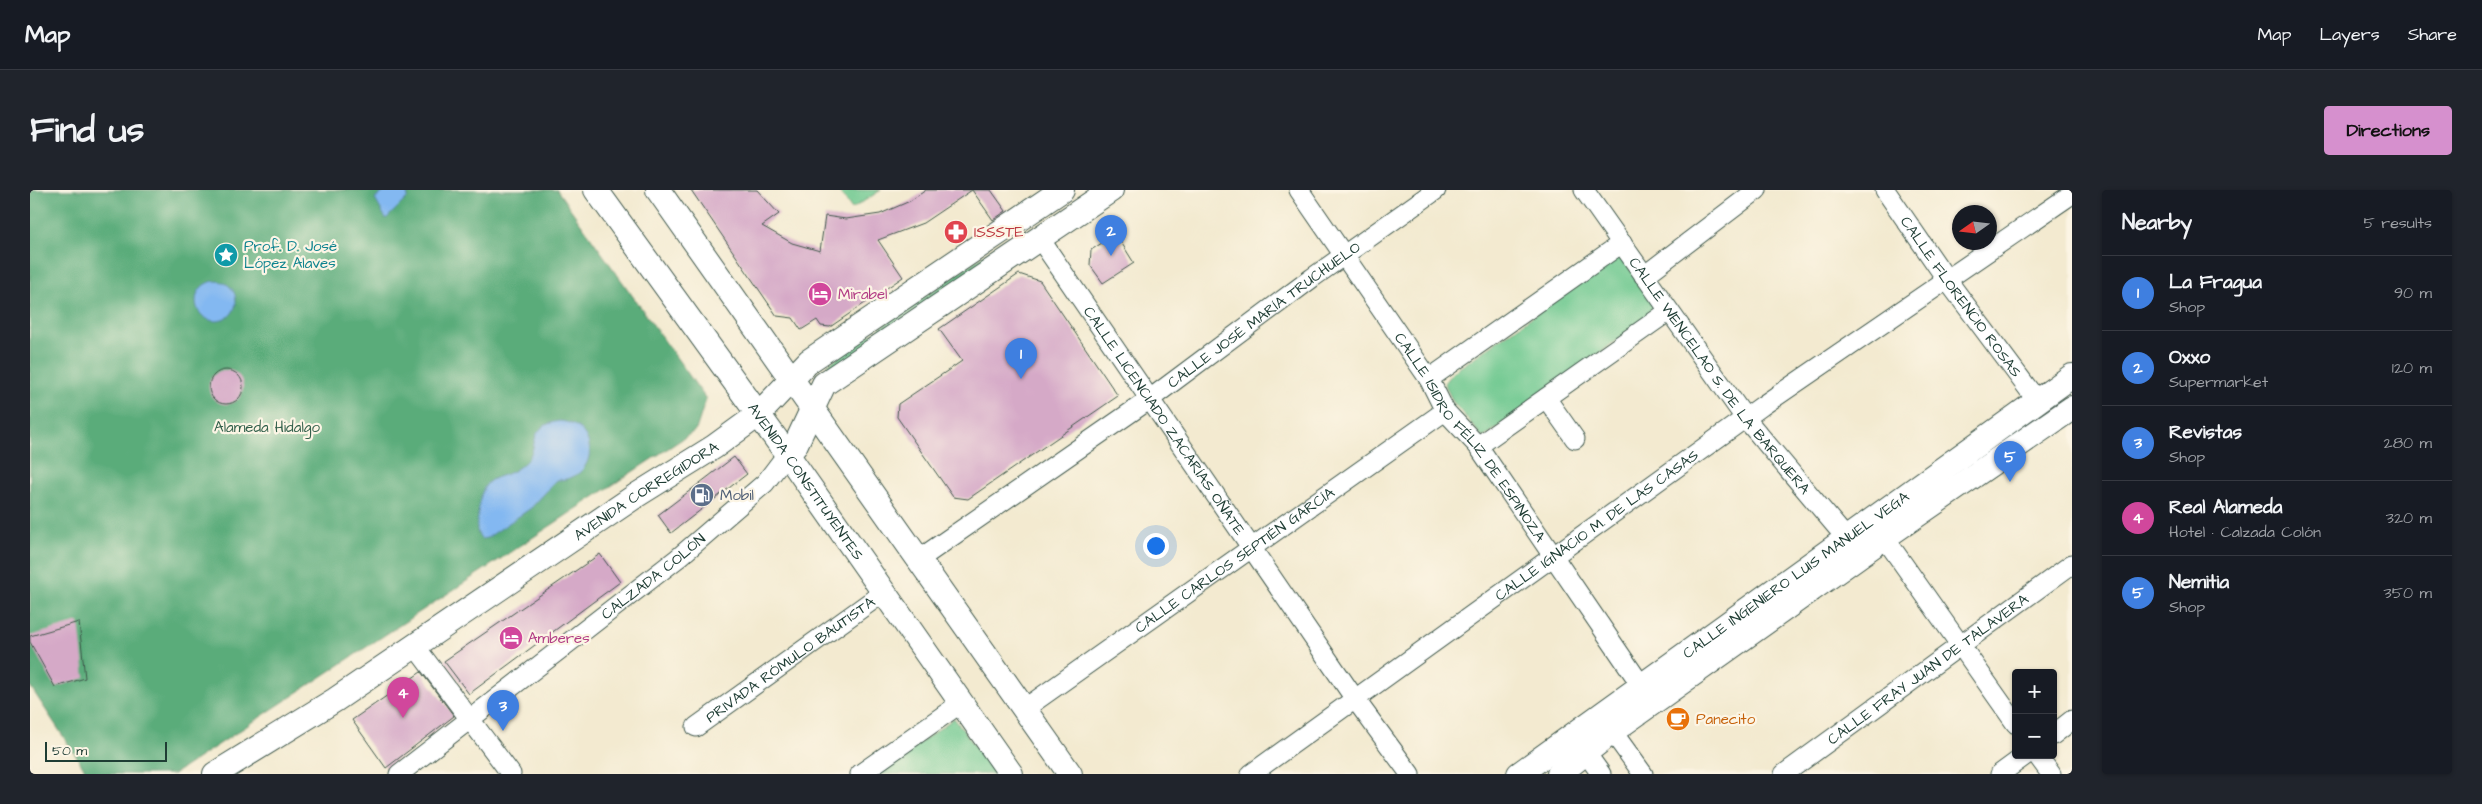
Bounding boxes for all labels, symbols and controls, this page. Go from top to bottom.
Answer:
text: Map [25,18,70,52]
text: Map [2257,22,2291,47]
text: Layers [2319,22,2380,47]
text: Share [2408,22,2457,47]
text: Find us [30,106,144,155]
button: Directions [2324,106,2452,155]
north arrow [1952,205,1997,250]
text: Nearby [2122,208,2192,237]
street label: CALLE FLORENCIO ROSAS [1895,212,2026,382]
text: 5 results [2364,212,2432,234]
pin: 2 [1095,215,1127,256]
pharmacy icon: ISSSTE [943,219,969,245]
place label: ISSSTE [974,222,1024,243]
place label: Prof. D. José López Alaves [244,236,337,274]
street label: CALLE JOSÉ MARÍA TRUCHUELO [1163,237,1365,393]
place icon: Prof. D. José López Alaves [213,242,239,268]
street label: CALLE WENCELAO S. DE LA BARQUERA [1624,253,1815,499]
text: La Fragua [2169,269,2262,296]
hotel icon: Mirabel [807,281,833,307]
text: 1 [2137,282,2139,304]
text: 90 m [2394,282,2432,304]
place label: Mirabel [838,284,887,305]
text: Shop [2169,296,2205,318]
street label: CALLE LICENCIADO ZACARÍAS OÑATE [1078,302,1250,539]
street label: CALLE ISIDRO FÉLIZ DE ESPINOZA [1389,328,1551,547]
pin: 1 [1005,338,1037,379]
text: Oxxo [2169,344,2210,371]
text: 2 [2133,357,2143,379]
text: 120 m [2392,357,2432,379]
text: Supermarket [2169,371,2268,393]
street label: AVENIDA CONSTITUYENTES [742,399,868,565]
park label: Alameda Hidalgo [214,417,321,439]
text: Revistas [2169,419,2242,446]
text: 3 [2134,432,2142,454]
text: 280 m [2384,432,2432,454]
street label: AVENIDA CORREGIDORA [570,436,723,546]
pin: 5 [1994,441,2026,482]
street label: CALLE IGNACIO M. DE LAS CASAS [1491,445,1703,606]
text: Shop [2169,446,2205,468]
fuel station icon: Mobil [689,482,715,508]
street label: CALLE CARLOS SEPTIÉN GARCÍA [1131,482,1339,638]
place label: Mobil [720,485,754,506]
street label: CALLE INGENIERO LUIS MANUEL VEGA [1679,486,1914,664]
text: Real Alameda [2169,494,2282,521]
text: 4 [2133,507,2143,529]
text: 320 m [2386,507,2432,529]
text: Hotel · Calzada Colón [2169,521,2321,543]
street label: CALZADA COLÓN [597,529,710,625]
your location [1143,533,1169,559]
text: Nemitia [2169,569,2229,596]
text: 5 [2132,582,2144,604]
text: 350 m [2384,582,2432,604]
street label: CALLE FRAY JUAN DE TALAVERA [1823,589,2033,750]
street label: PRIVADA RÓMULO BAUTISTA [702,591,880,728]
text: Shop [2169,596,2205,618]
hotel icon: Amberes [498,625,524,651]
place label: Amberes [528,628,590,649]
map controls [2012,669,2057,759]
button: + [2012,669,2057,714]
pin: 4 [387,677,419,718]
pin: 3 [487,690,519,731]
cafe icon: Panecito [1665,706,1691,732]
place label: Panecito [1696,709,1756,730]
button: − [2012,714,2057,759]
scale bar [45,739,168,762]
text: 50 m [52,741,87,761]

